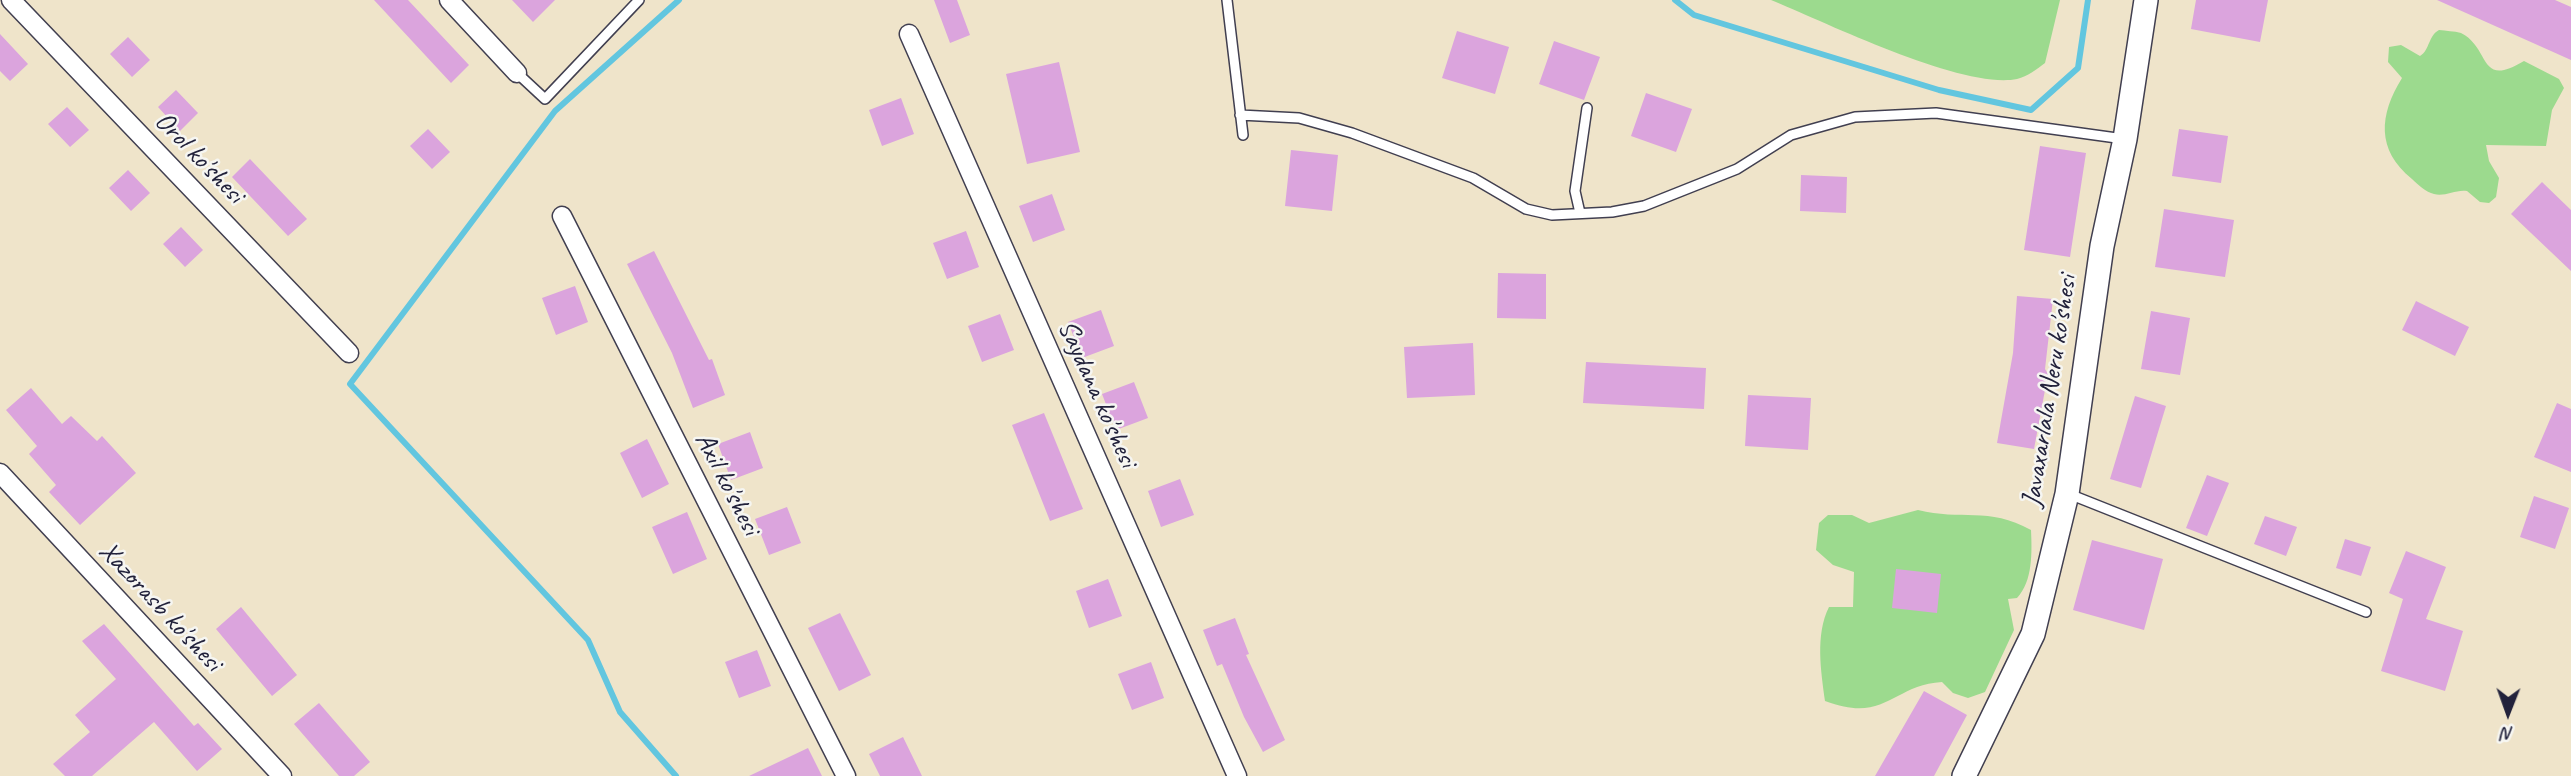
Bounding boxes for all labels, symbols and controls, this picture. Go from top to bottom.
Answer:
street label: Orol ko'shesi [147,105,251,211]
street label: Javaxarlala Neru ko'shesi [2015,273,2085,509]
street label: Saydana ko'shesi [1050,315,1144,473]
street label: Axil ko'shesi [687,427,767,541]
street label: Xazorasb ko'shesi [91,535,229,679]
north arrow [2473,678,2543,748]
text: N [2502,722,2514,746]

